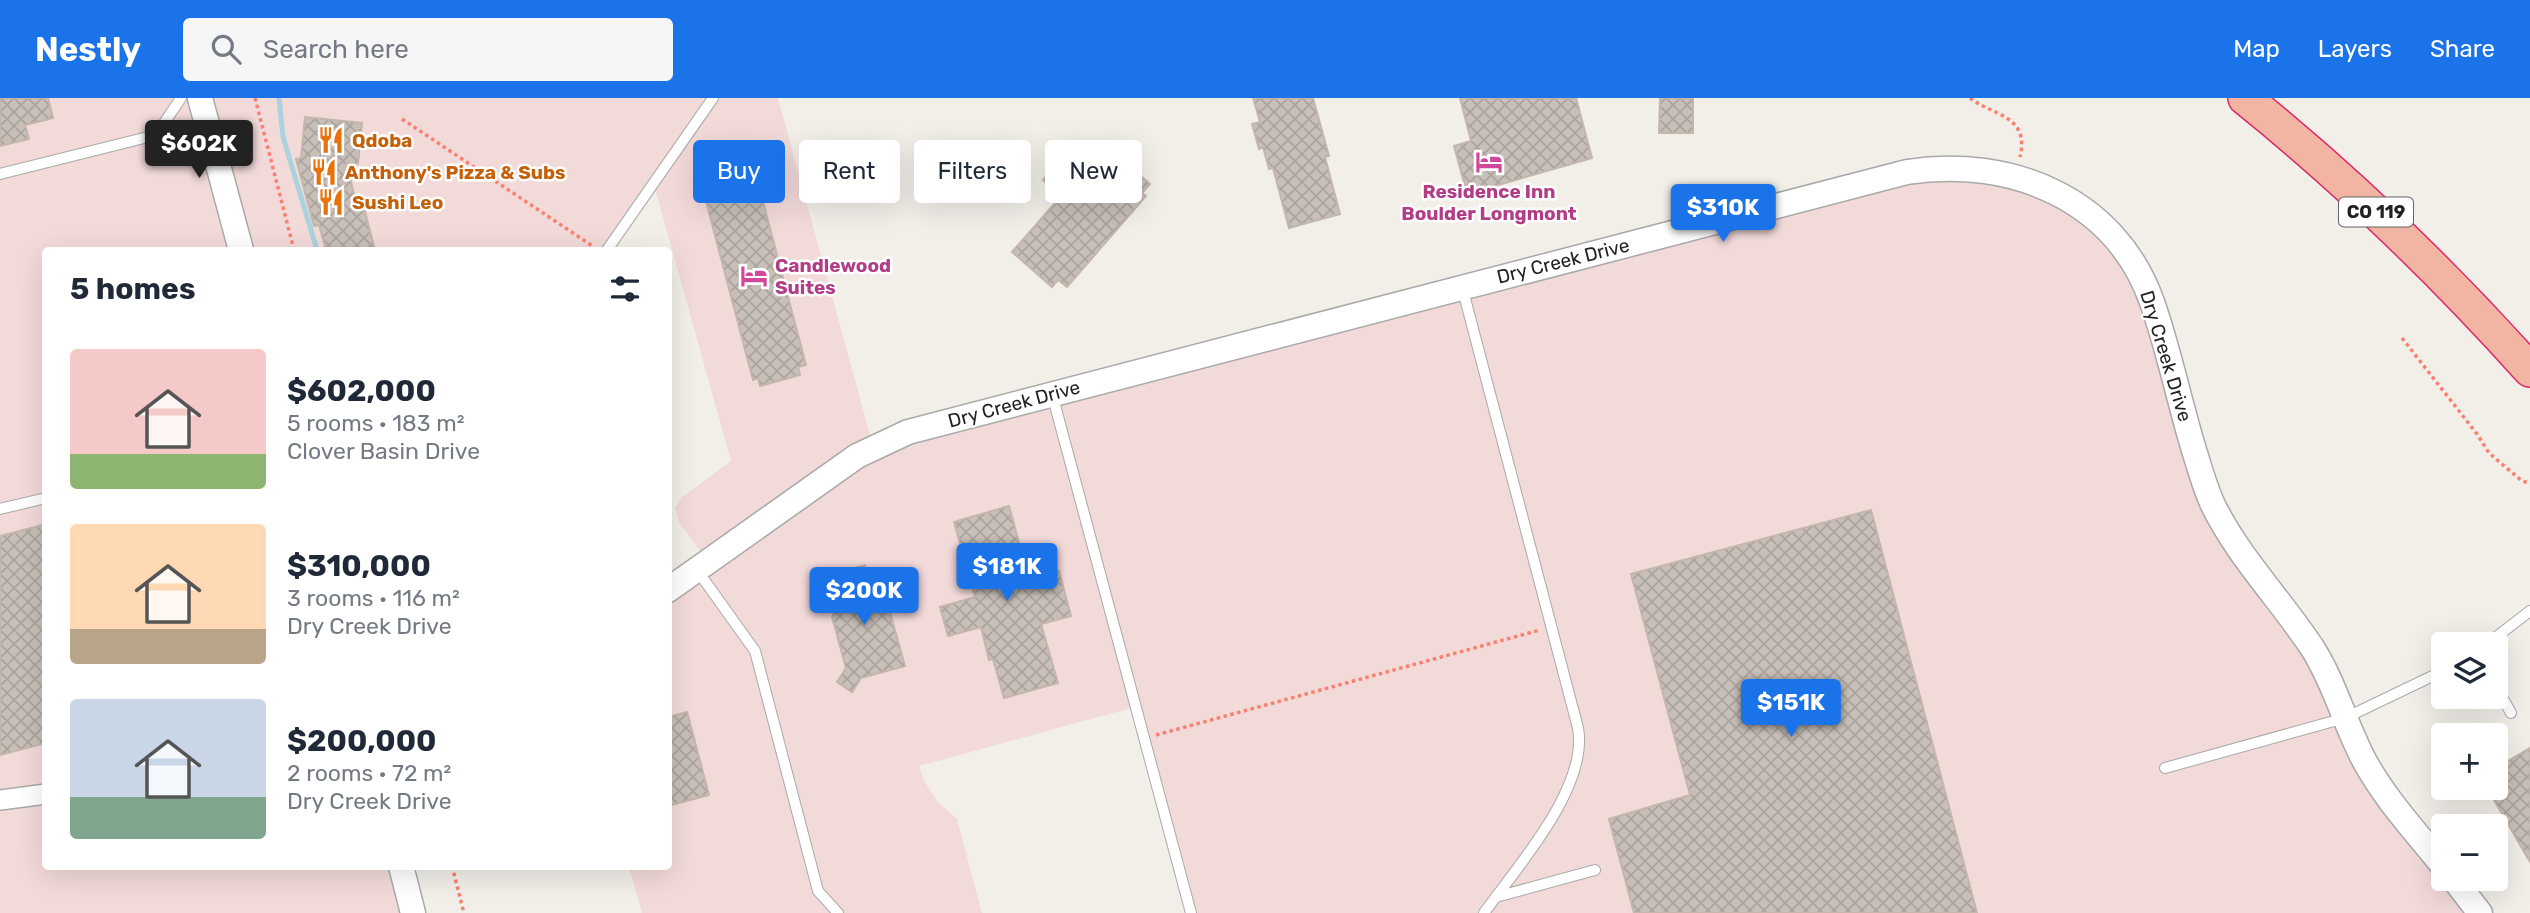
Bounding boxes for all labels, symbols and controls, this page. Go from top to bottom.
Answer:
search box [183,18,673,81]
text: Nestly [35,30,141,69]
icon: search [207,30,245,68]
text: Search here [263,34,409,65]
text: Map [2233,35,2280,63]
text: Layers [2318,35,2392,63]
text: Share [2430,35,2495,63]
pin: $602K [150,120,248,180]
restaurant icon: Qdoba [316,125,346,155]
text: $602K [161,129,237,157]
place label: Qdoba [352,129,412,152]
chip: Buy [693,140,785,203]
chip: Rent [799,140,900,203]
chip: Filters [914,140,1031,203]
chip: New [1045,140,1142,203]
hotel icon: Residence Inn Boulder Longmont [1474,147,1504,177]
restaurant icon: Anthony's Pizza & Subs [309,157,339,187]
place label: Anthony's Pizza & Subs [345,161,566,184]
place label: Residence Inn Boulder Longmont [1401,180,1577,225]
pin: $310K [1674,184,1772,244]
restaurant icon: Sushi Leo [316,187,346,217]
place label: Sushi Leo [352,191,443,214]
text: $310K [1687,193,1759,221]
road number: CO 119 [2339,198,2413,226]
street label: Dry Creek Drive [1494,233,1632,289]
place label: Candlewood Suites [775,254,891,299]
hotel icon: Candlewood Suites [739,261,769,291]
icon: filters [606,270,644,308]
text: 5 homes [70,271,196,307]
street label: Dry Creek Drive [2135,288,2197,424]
text: $602,000 [287,373,436,409]
street label: Dry Creek Drive [945,375,1083,433]
icon: home [126,377,210,461]
text: 5 rooms · 183 m² [287,409,464,437]
text: Clover Basin Drive [287,437,480,465]
pin: $181K [958,544,1056,603]
text: $310,000 [287,548,431,584]
icon: home [126,552,210,636]
text: $181K [972,552,1042,580]
pin: $200K [815,568,913,627]
text: $200K [826,576,902,604]
text: 3 rooms · 116 m² [287,584,460,612]
text: Dry Creek Drive [287,612,452,640]
map controls [2431,632,2508,891]
button: layers [2431,632,2508,709]
pin: $151K [1742,680,1840,739]
text: $151K [1757,688,1825,716]
text: $200,000 [287,723,436,759]
button: + [2431,723,2508,800]
icon: home [126,727,210,811]
text: 2 rooms · 72 m² [287,759,451,787]
text: Dry Creek Drive [287,787,452,815]
button: − [2431,814,2508,891]

